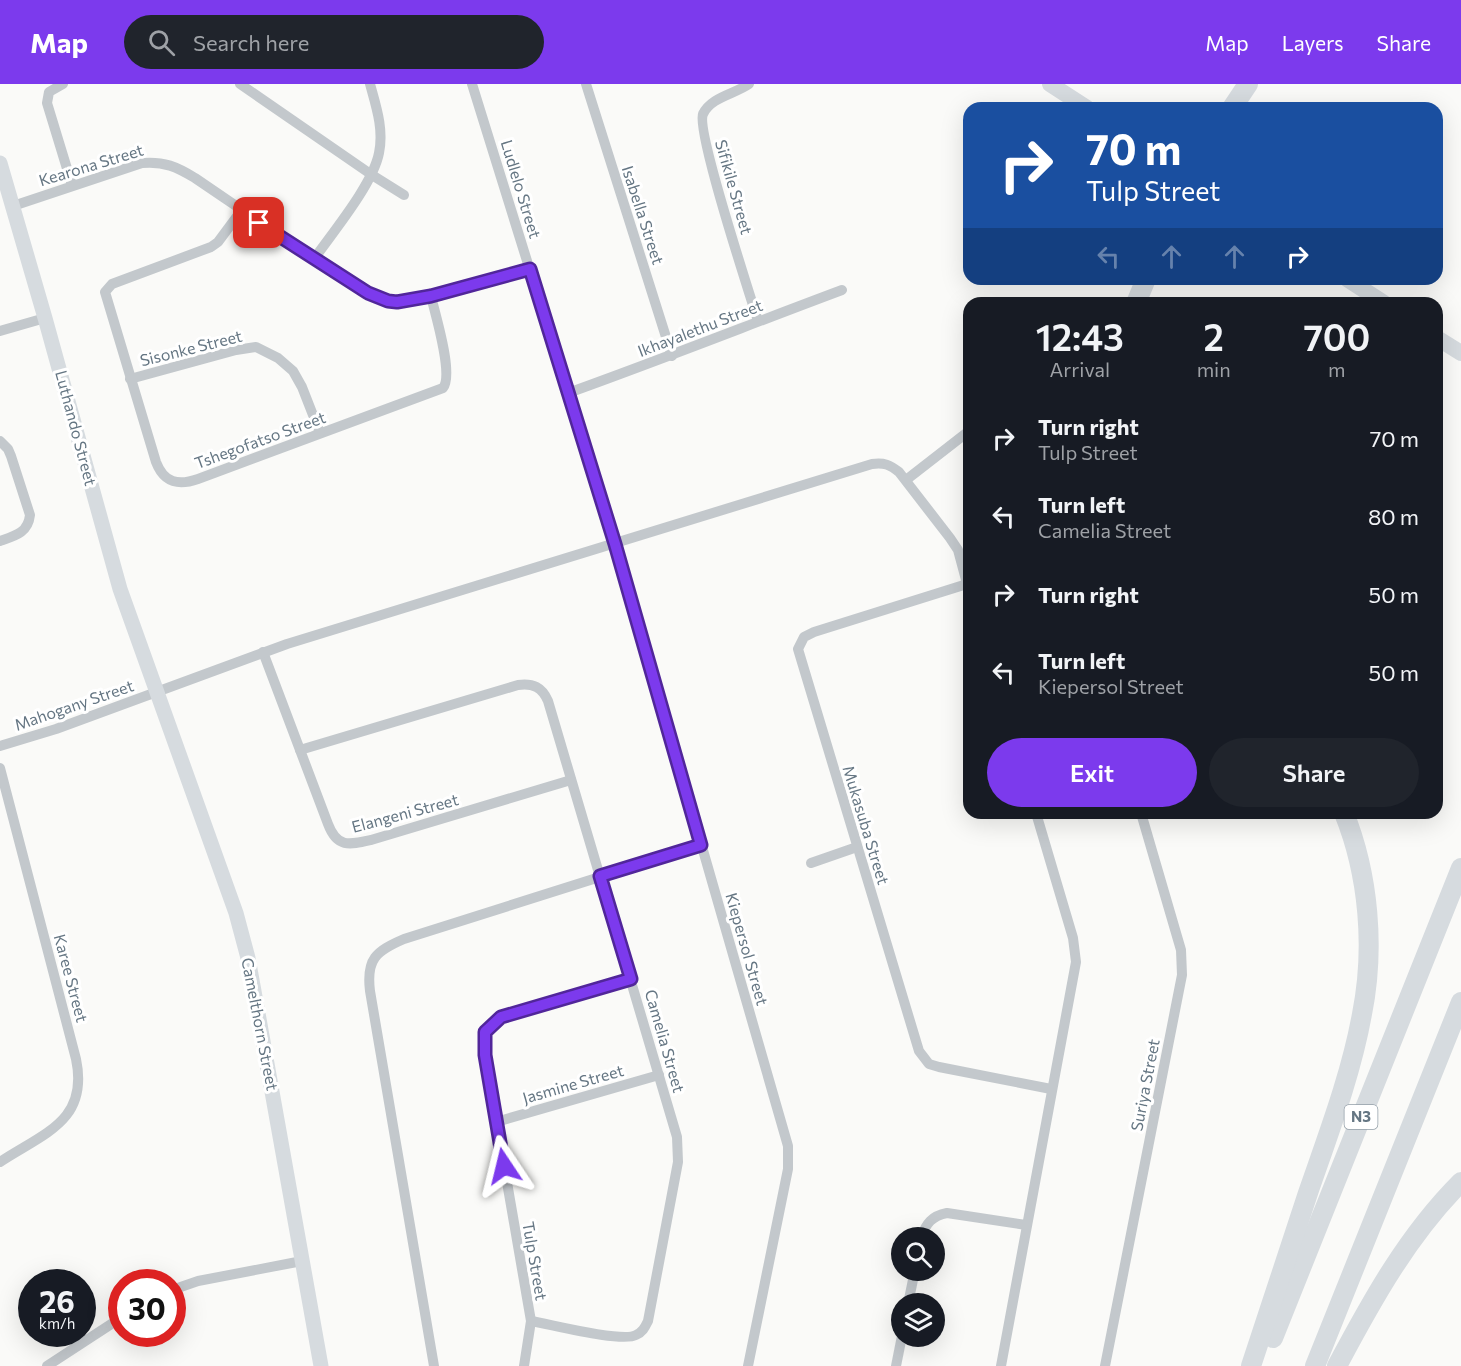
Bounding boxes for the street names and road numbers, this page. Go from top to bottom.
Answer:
street label: Ludlelo Street [498,137,546,241]
street label: Sifikile Street [712,137,757,237]
street label: Kearona Street [36,139,146,189]
street label: Isabella Street [619,163,669,267]
street label: Ikhayalethu Street [635,295,765,360]
street label: Sisonke Street [138,326,244,369]
street label: Luthando Street [52,368,101,488]
street label: Tshegofatso Street [192,407,328,472]
street label: Mahogany Street [12,675,136,734]
street label: Mukasuba Street [839,763,894,887]
street label: Elangeni Street [349,789,461,836]
street label: Kiepersol Street [722,890,773,1008]
street label: Karee Street [51,932,92,1024]
street label: Camelthorn Street [238,956,283,1092]
street label: Camelia Street [642,987,689,1095]
street label: Suriya Street [1126,1037,1163,1133]
street label: Jasmine Street [520,1060,626,1107]
road number: N3 [1344,1105,1378,1129]
street label: Tulp Street [519,1220,552,1302]

